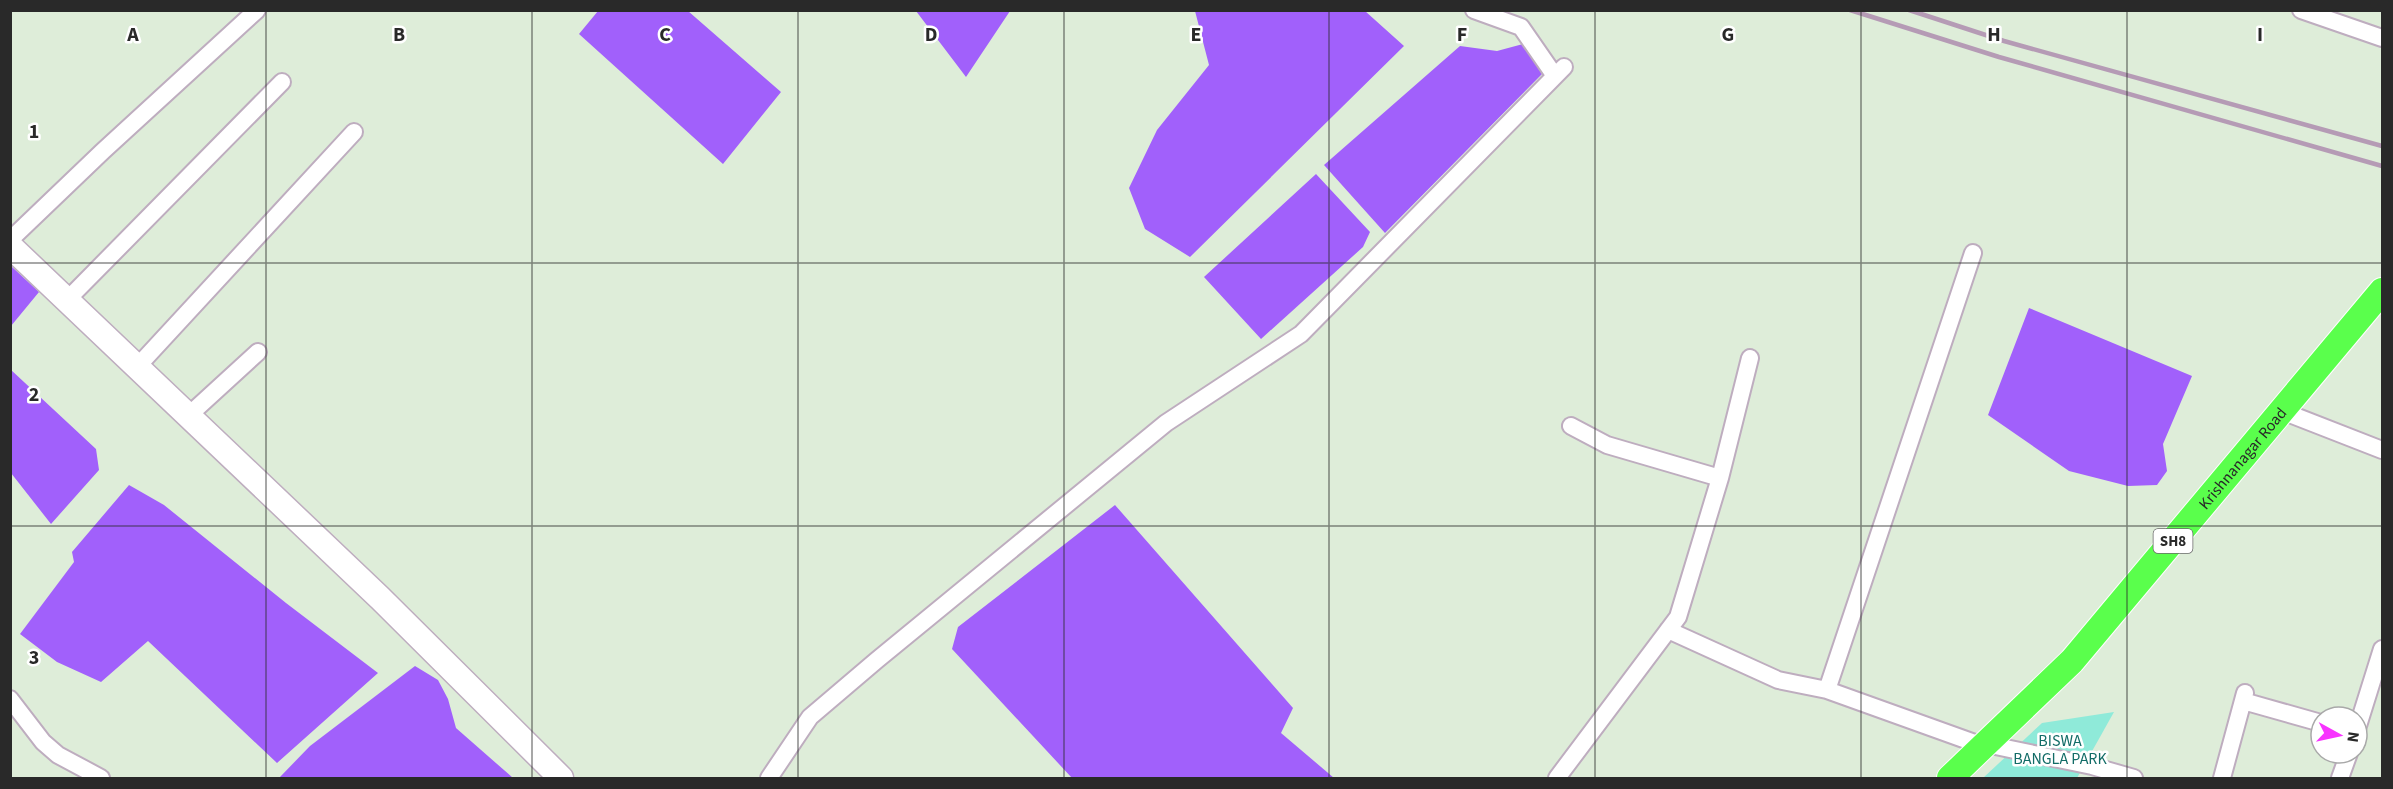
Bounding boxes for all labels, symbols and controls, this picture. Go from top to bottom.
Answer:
text: A [126,21,139,49]
text: B [393,21,405,49]
text: C [659,21,671,49]
text: D [925,21,937,49]
text: E [1191,21,1201,49]
text: F [1457,21,1467,49]
text: G [1722,21,1734,49]
text: H [1987,21,2001,49]
text: I [2257,21,2263,49]
text: 1 [29,118,39,146]
text: 2 [29,381,39,409]
street label: Krishnanagar Road [2194,403,2292,514]
road number: SH8 [2154,529,2192,553]
text: 3 [29,644,39,672]
north arrow [2309,705,2369,765]
park label: BISWA BANGLA PARK [2013,730,2107,770]
text: N [2341,730,2364,744]

